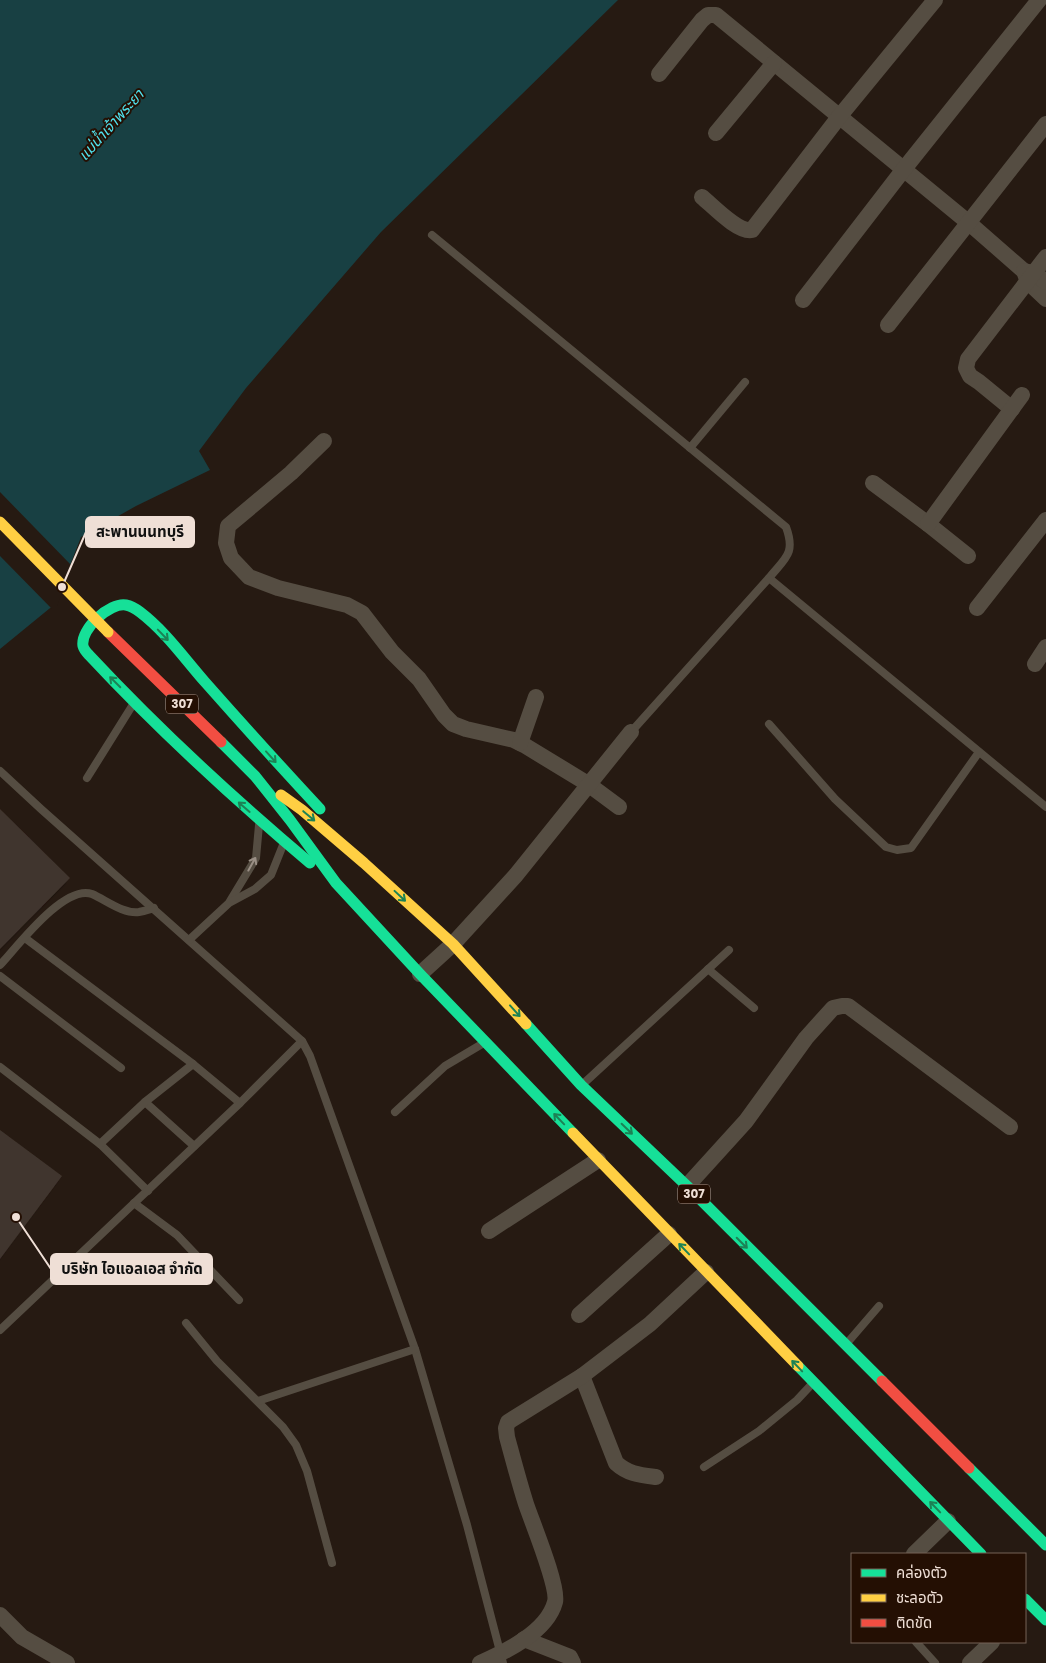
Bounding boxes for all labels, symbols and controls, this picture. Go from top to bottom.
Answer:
water label: แม่น้ำเจ้าพระยา [73,84,149,165]
callout: สะพานนนทบุรี [86,517,194,547]
text: สะพานนนทบุรี [96,521,184,542]
one-way arrow [157,629,169,642]
one-way arrow [109,676,121,689]
road number: 307 [166,694,198,714]
one-way arrow [265,750,277,763]
one-way arrow [238,802,251,813]
one-way arrow [302,810,315,821]
one-way arrow [247,857,257,872]
one-way arrow [394,890,407,902]
one-way arrow [509,1004,521,1017]
one-way arrow [553,1113,565,1126]
one-way arrow [620,1123,633,1135]
road number: 307 [678,1184,710,1204]
one-way arrow [736,1236,748,1248]
one-way arrow [678,1243,690,1255]
callout: บริษัท ไอแอลเอส จำกัด [51,1254,212,1284]
text: บริษัท ไอแอลเอส จำกัด [61,1258,203,1279]
one-way arrow [791,1359,803,1372]
one-way arrow [928,1501,941,1513]
legend [851,1553,1026,1643]
text: คล่องตัว [896,1562,947,1583]
text: ชะลอตัว [896,1587,943,1608]
text: ติดขัด [896,1612,932,1633]

